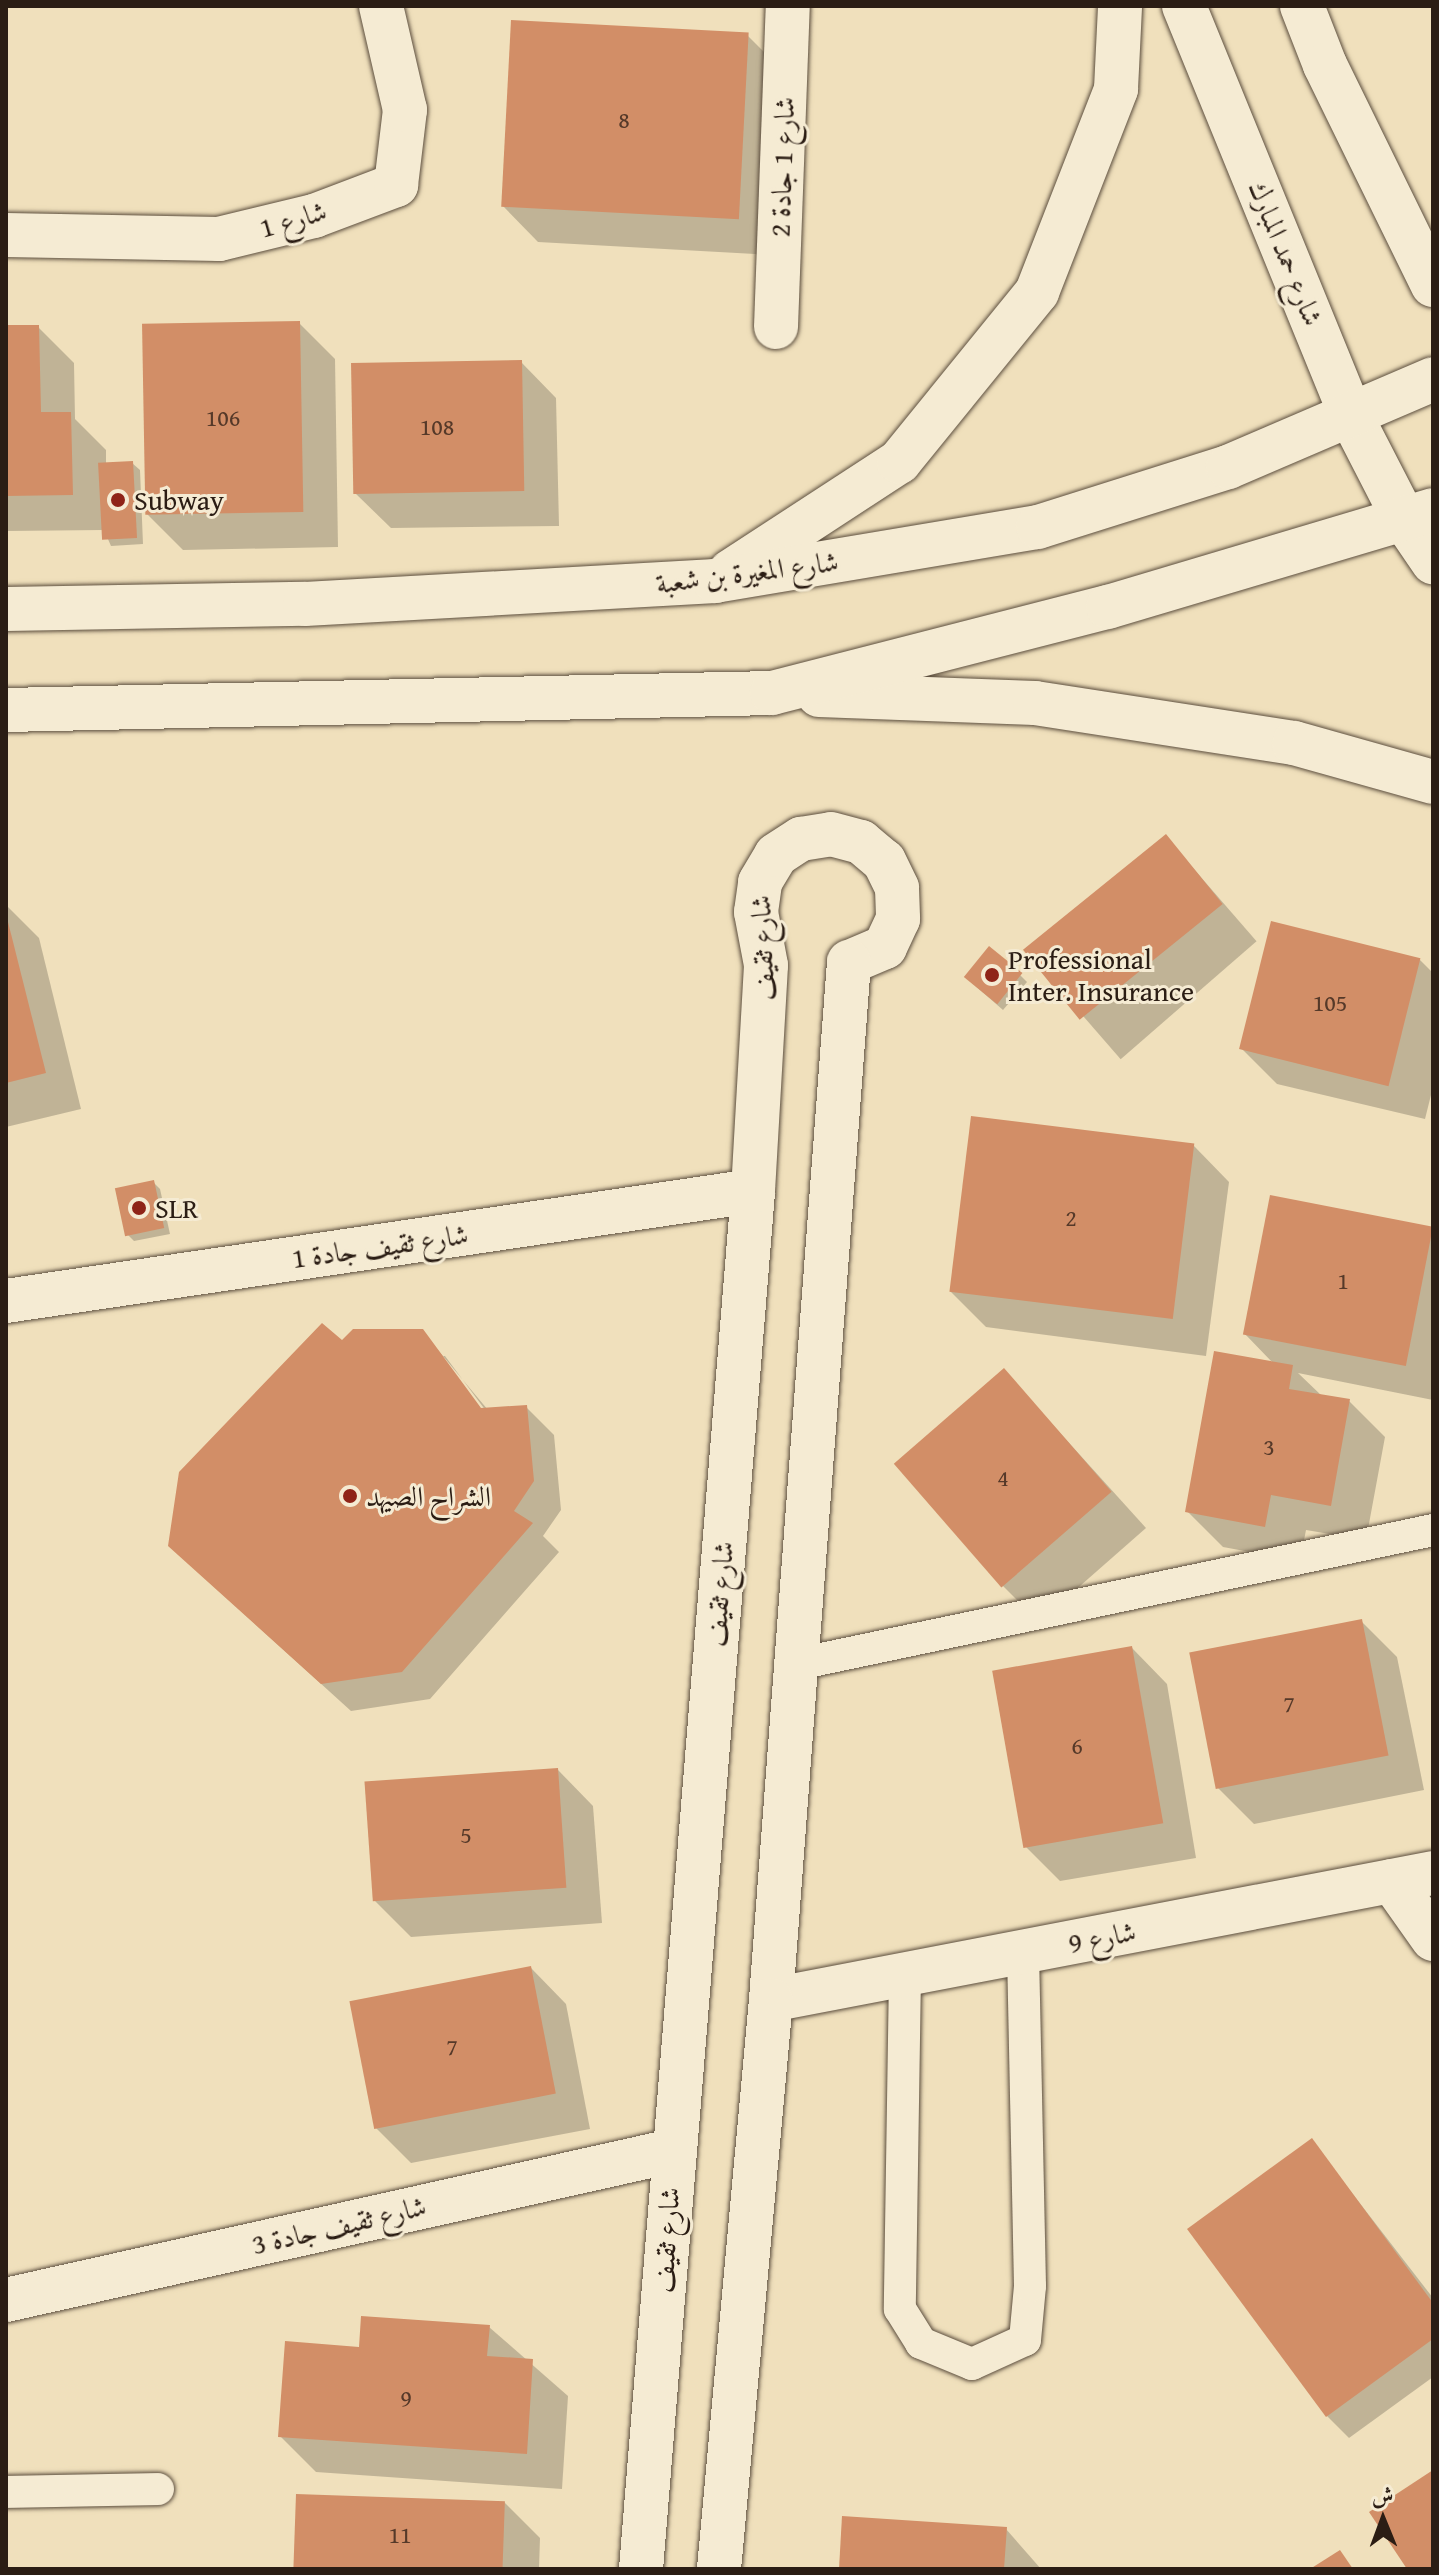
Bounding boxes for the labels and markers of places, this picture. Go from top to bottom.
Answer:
place label: Subway [134,483,224,517]
marker: Subway [109,491,127,509]
place label: Professional Inter. Insurance [1008,942,1194,1008]
marker: Professional Inter. Insurance [983,966,1001,984]
place label: SLR [155,1191,198,1225]
marker: SLR [130,1199,148,1217]
place label: الشراح الصيهد [366,1479,491,1513]
marker: الشراح الصيهد [341,1487,359,1505]

